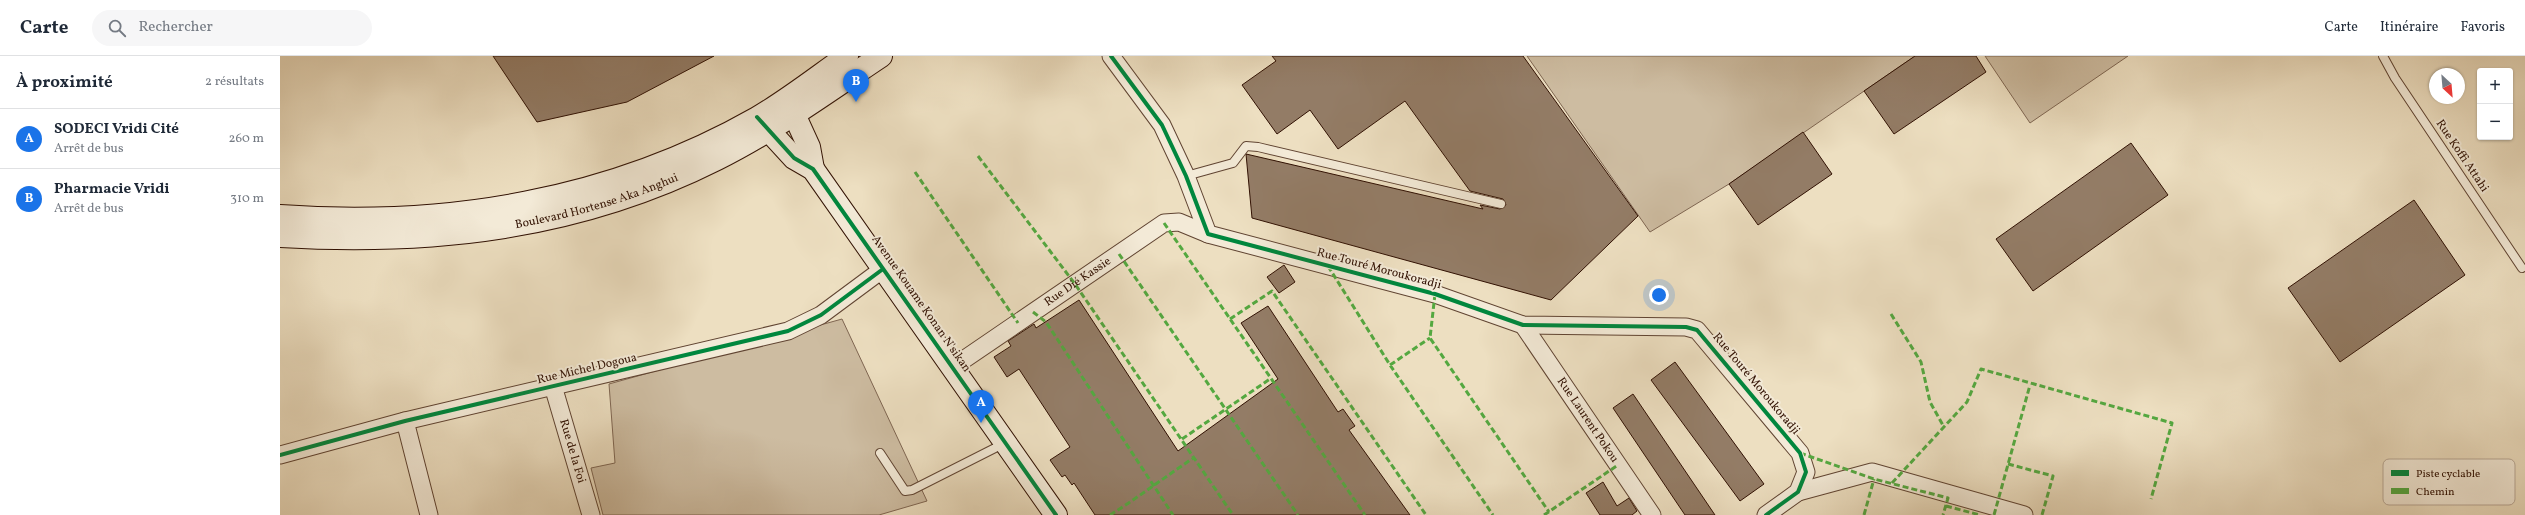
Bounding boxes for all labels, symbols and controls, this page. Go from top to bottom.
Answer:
search box [92,10,372,46]
text: Carte [20,15,68,41]
icon: search [106,17,128,39]
text: Rechercher [138,17,213,38]
text: Carte [2324,18,2358,37]
text: Itinéraire [2380,18,2439,37]
text: Favoris [2461,18,2505,37]
north arrow [2429,68,2465,104]
map controls [2477,68,2513,140]
button: + [2477,68,2513,104]
pin: B [843,69,869,102]
text: À proximité [16,71,113,94]
text: 2 résultats [205,73,264,91]
button: − [2477,104,2513,140]
street label: Rue Koffi Attahi [2432,117,2492,196]
text: SODECI Vridi Cité [54,119,179,140]
text: A [24,130,34,148]
text: 260 m [229,130,264,148]
text: Arrêt de bus [54,140,123,158]
street label: Boulevard Hortense Aka Anghui [514,170,681,233]
text: Pharmacie Vridi [54,179,170,200]
text: B [25,190,33,208]
text: 310 m [230,190,264,208]
text: Arrêt de bus [54,200,123,218]
street label: Avenue Kouame Konan N'sikan [868,232,974,376]
street label: Rue Touré Moroukoradji [1315,245,1443,293]
street label: Rue Dié Kassie [1041,253,1114,310]
your location [1649,285,1669,305]
street label: Rue Touré Moroukoradji [1709,330,1804,439]
street label: Rue Michel Dogoua [535,350,639,388]
street label: Rue Laurent Pokou [1553,374,1622,466]
pin: A [968,390,994,423]
street label: Rue de la Foi [555,417,589,486]
legend [2383,459,2515,505]
text: Piste cyclable [2416,467,2480,482]
text: Chemin [2416,485,2455,500]

